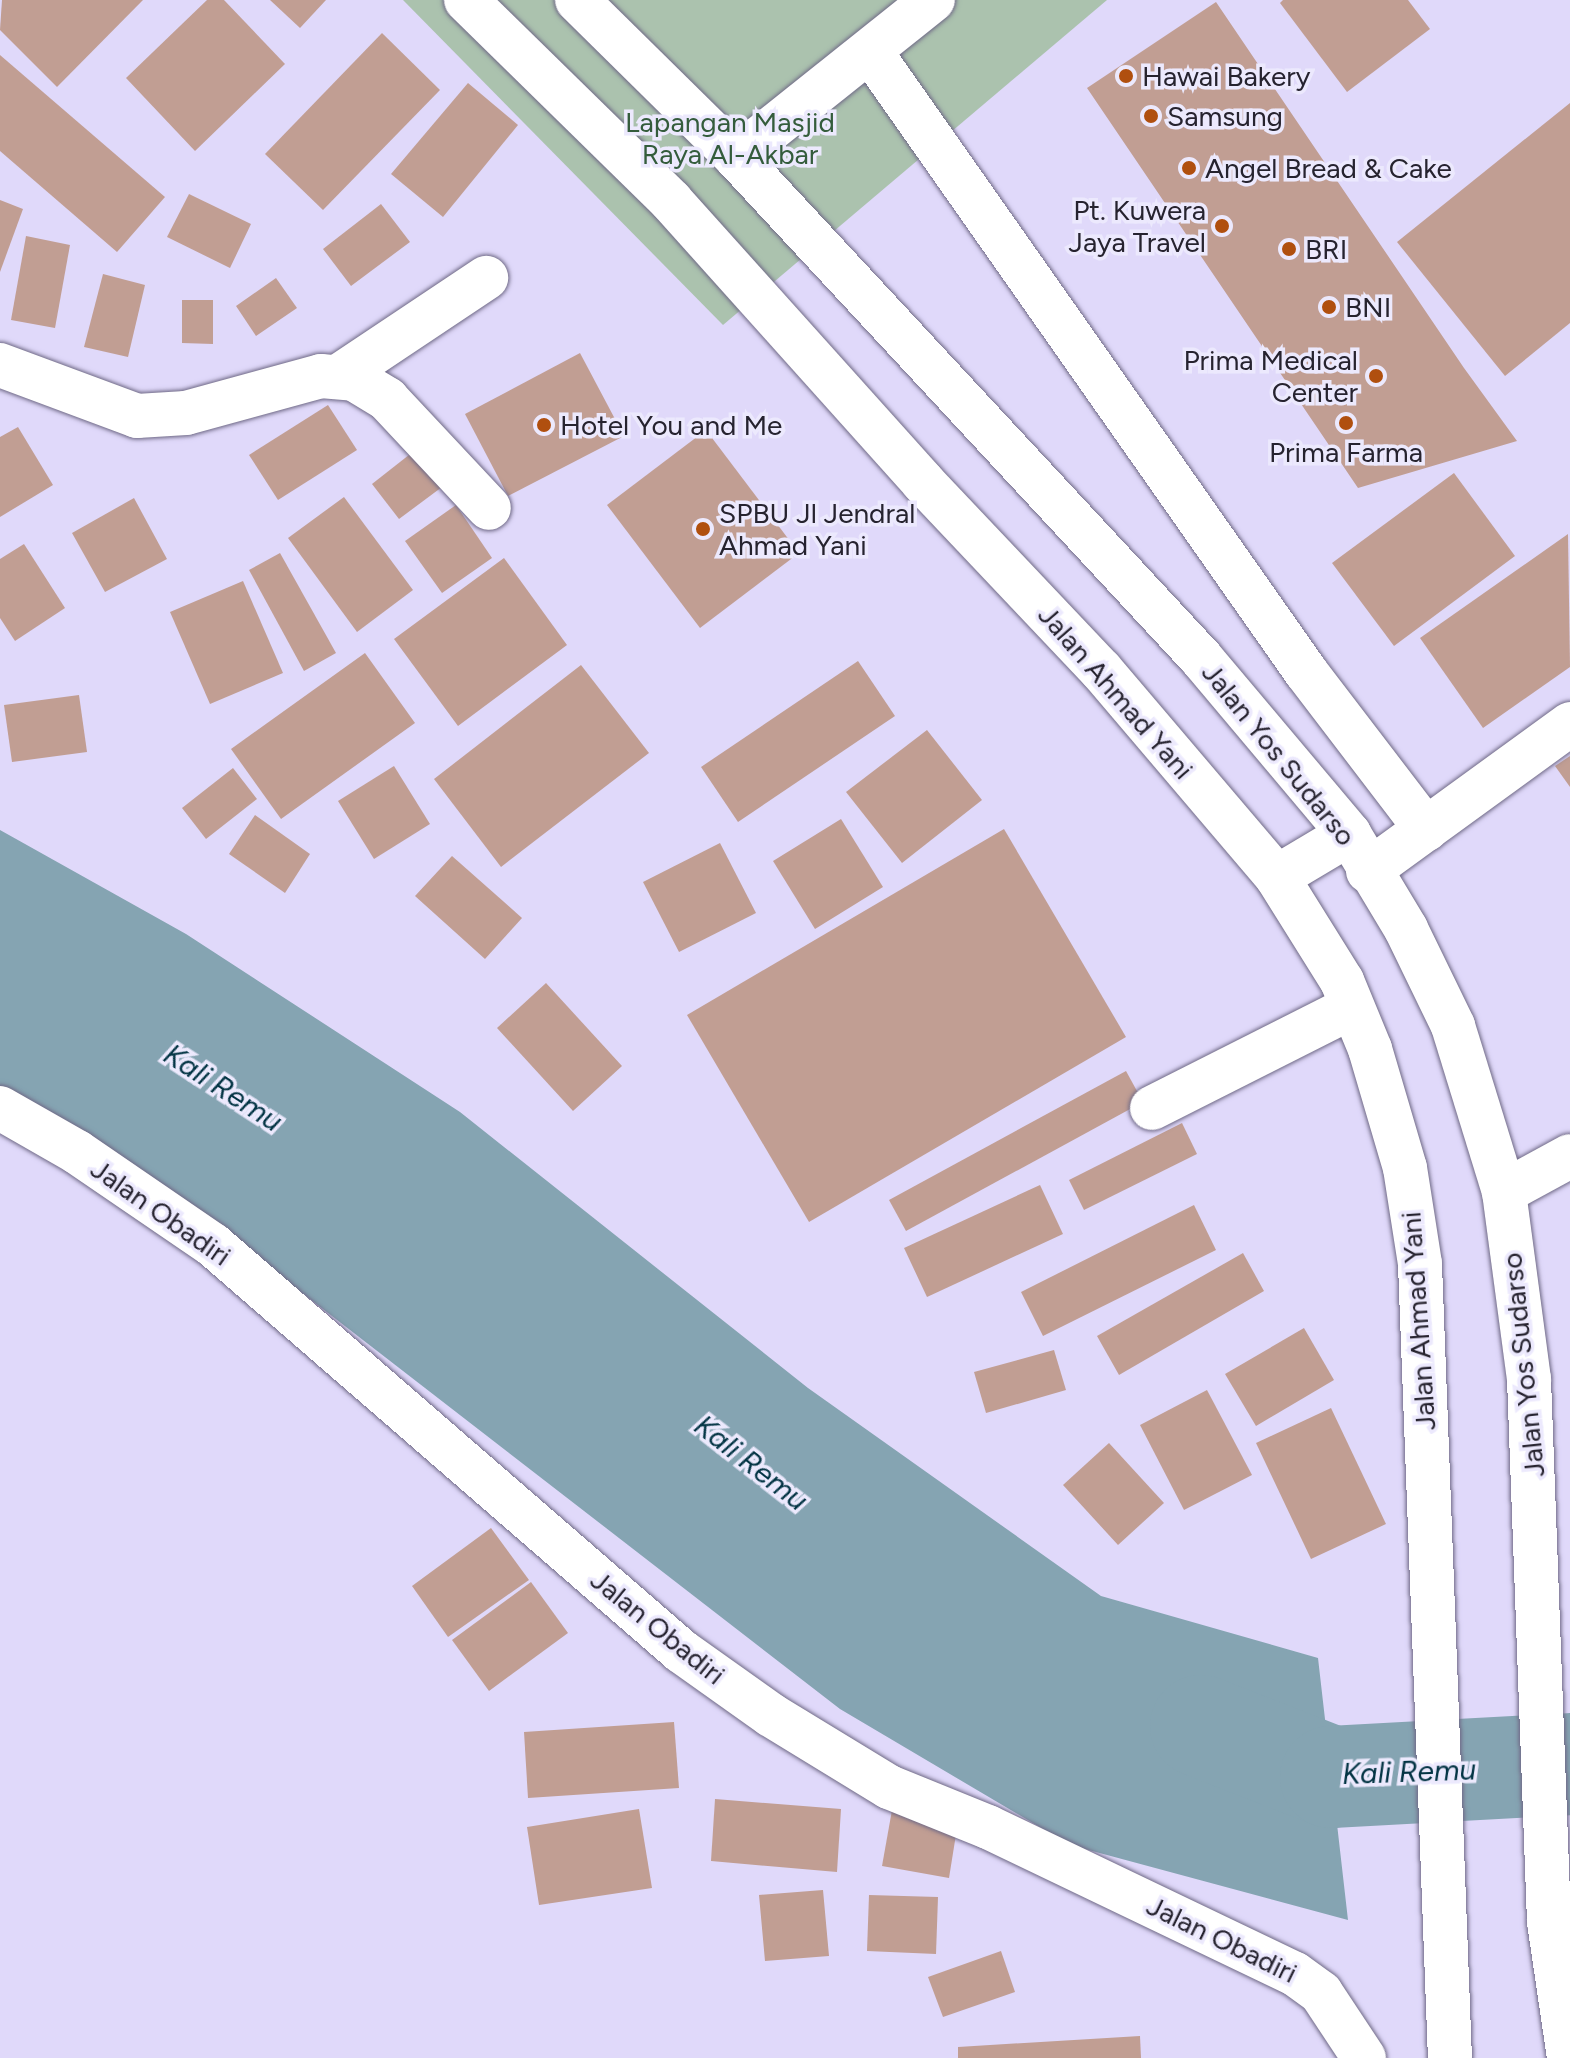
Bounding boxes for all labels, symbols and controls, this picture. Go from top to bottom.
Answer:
place label: Hawai Bakery [1142,59,1311,93]
marker: Hawai Bakery [1117,67,1135,85]
place label: Samsung [1167,99,1283,133]
park label: Lapangan Masjid Raya Al-Akbar [625,105,835,171]
marker: Samsung [1142,107,1160,125]
place label: Angel Bread & Cake [1205,151,1452,185]
marker: Angel Bread & Cake [1180,159,1198,177]
place label: Pt. Kuwera Jaya Travel [1069,193,1206,259]
marker: Pt. Kuwera Jaya Travel [1213,217,1231,235]
place label: BRI [1305,232,1347,266]
marker: BRI [1280,240,1298,258]
place label: BNI [1345,290,1391,324]
marker: BNI [1320,298,1338,316]
place label: Prima Medical Center [1183,343,1358,409]
marker: Prima Medical Center [1365,365,1387,387]
place label: Hotel You and Me [560,408,782,442]
marker: Prima Farma [1337,414,1355,432]
marker: Hotel You and Me [535,416,553,434]
place label: Prima Farma [1269,435,1423,469]
place label: SPBU Jl Jendral Ahmad Yani [719,496,915,562]
marker: SPBU Jl Jendral Ahmad Yani [694,520,712,538]
street label: Jalan Ahmad Yani [1031,598,1201,786]
street label: Jalan Yos Sudarso [1195,656,1363,852]
water label: Kali Remu [157,1036,289,1140]
street label: Jalan Obadiri [85,1152,237,1272]
street label: Jalan Ahmad Yani [1394,1210,1442,1432]
street label: Jalan Yos Sudarso [1495,1251,1551,1479]
water label: Kali Remu [687,1408,815,1518]
street label: Jalan Obadiri [584,1563,732,1691]
water label: Kali Remu [1341,1752,1477,1792]
street label: Jalan Obadiri [1141,1888,1303,1990]

